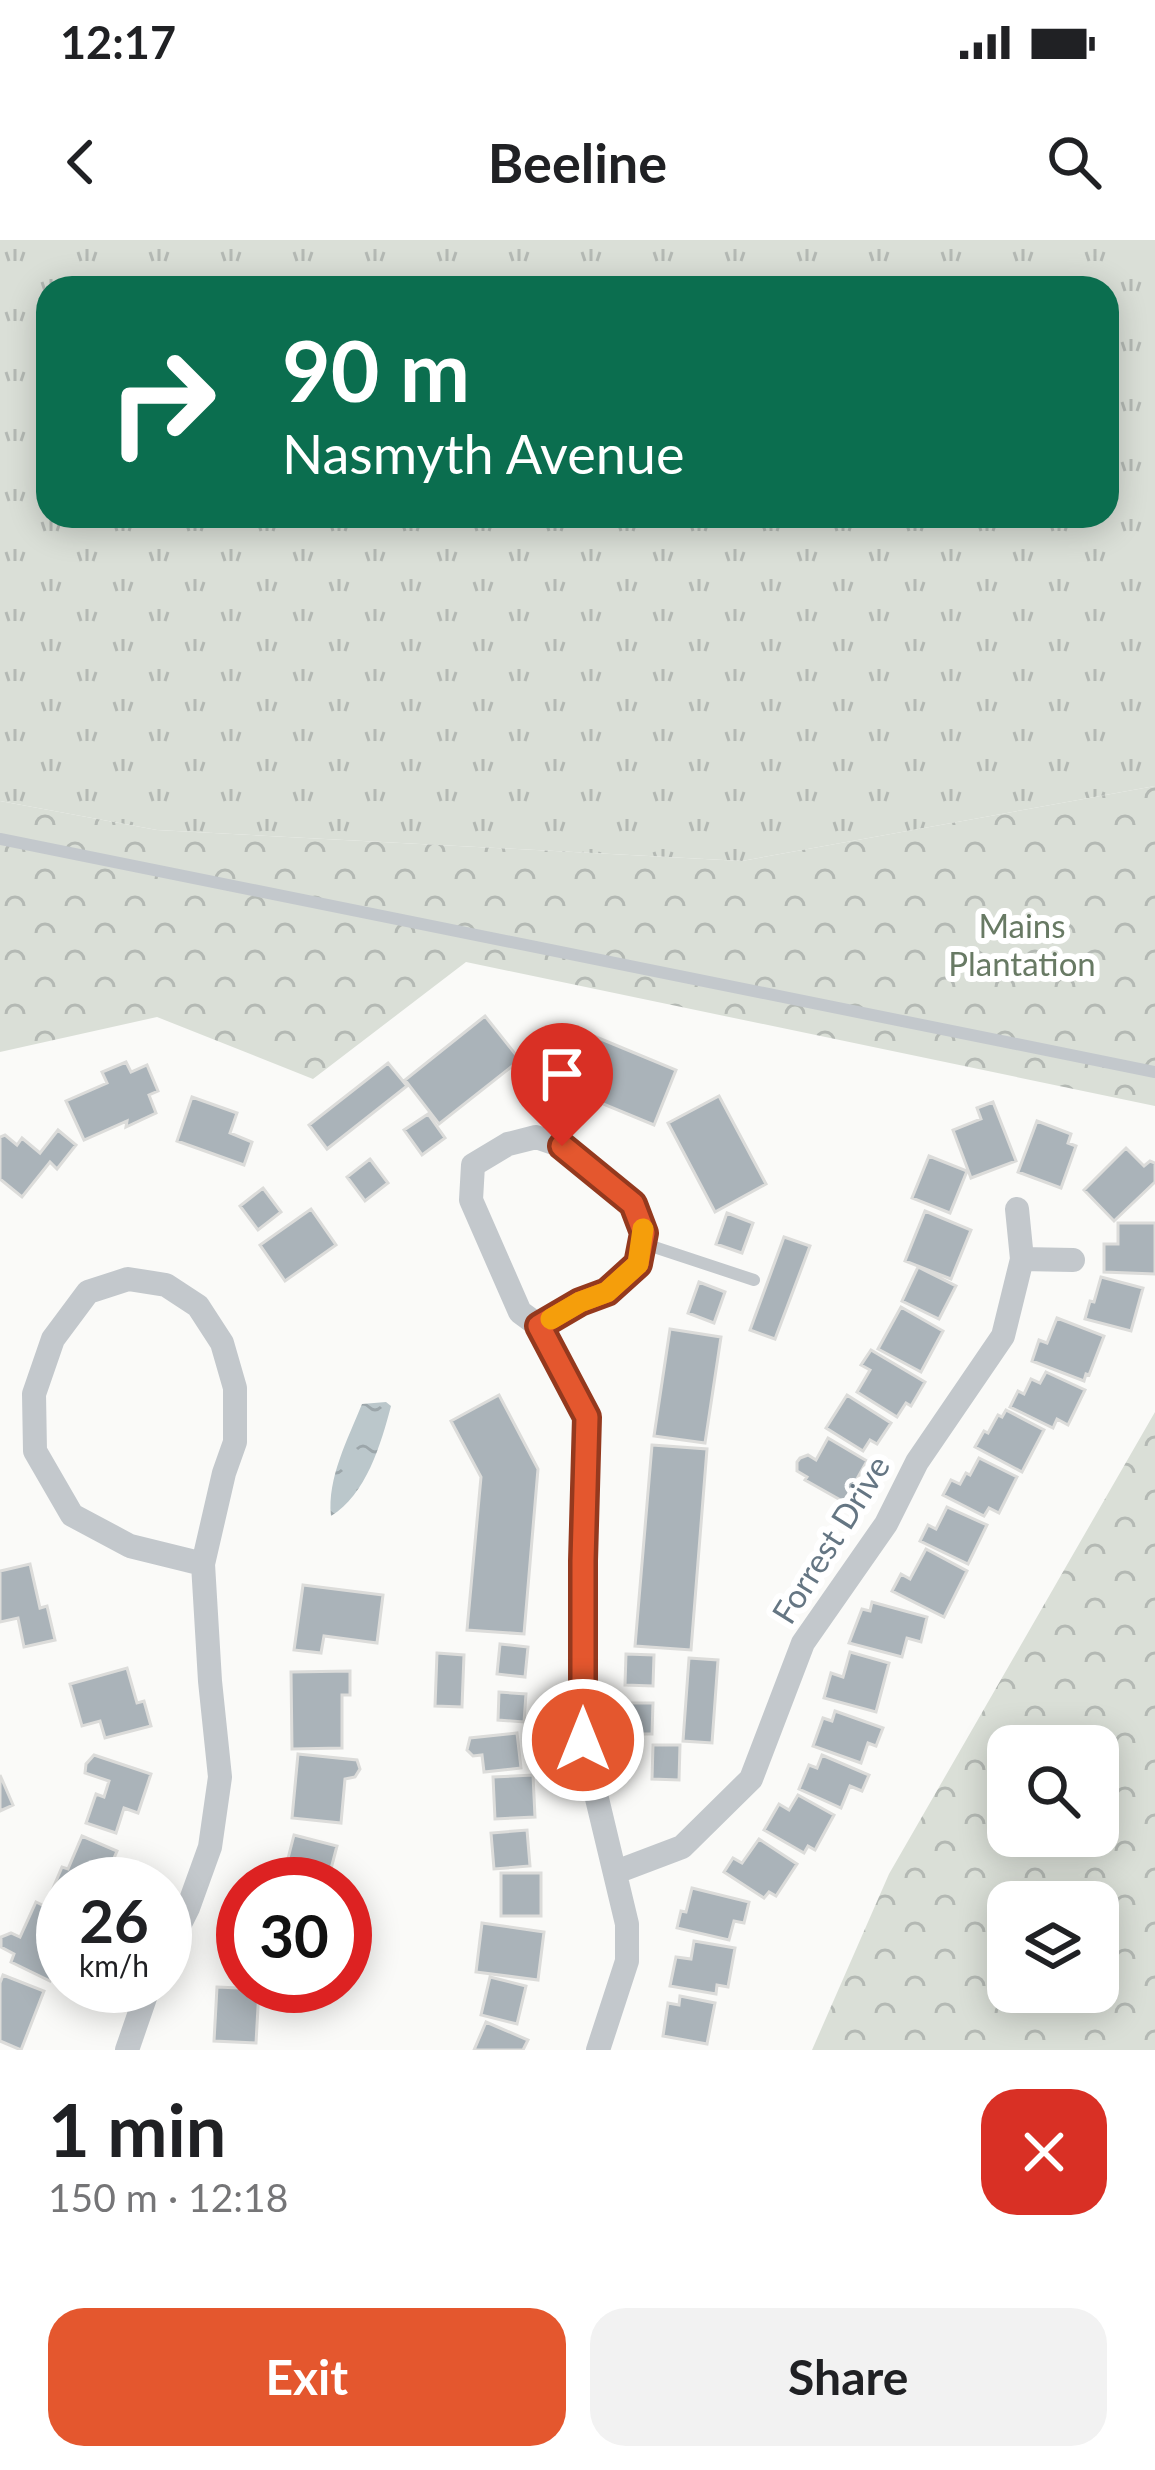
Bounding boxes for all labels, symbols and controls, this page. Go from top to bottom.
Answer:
text: 12:17 [60,15,176,69]
icon: back [48,129,114,195]
icon: search [1041,129,1107,195]
text: Beeline [488,130,667,195]
text: 90 m [282,319,470,420]
icon: right [84,324,240,480]
text: Nasmyth Avenue [282,421,685,486]
park label: Mains Plantation [948,905,1096,983]
pin [511,1023,613,1146]
icon: arrive [529,1041,595,1107]
street label: Forrest Drive [763,1448,897,1630]
position arrow [520,1677,646,1803]
map controls [987,1725,1119,2013]
button: search [987,1725,1119,1857]
speed limit sign: 30 [216,1857,372,2013]
button: layers [987,1881,1119,2013]
text: 26 [79,1884,149,1956]
text: km/h [79,1947,149,1983]
text: 1 min [48,2086,226,2172]
button: close [981,2089,1107,2215]
text: 150 m · 12:18 [48,2174,288,2220]
button: Exit [48,2308,566,2446]
button: Share [590,2308,1107,2446]

